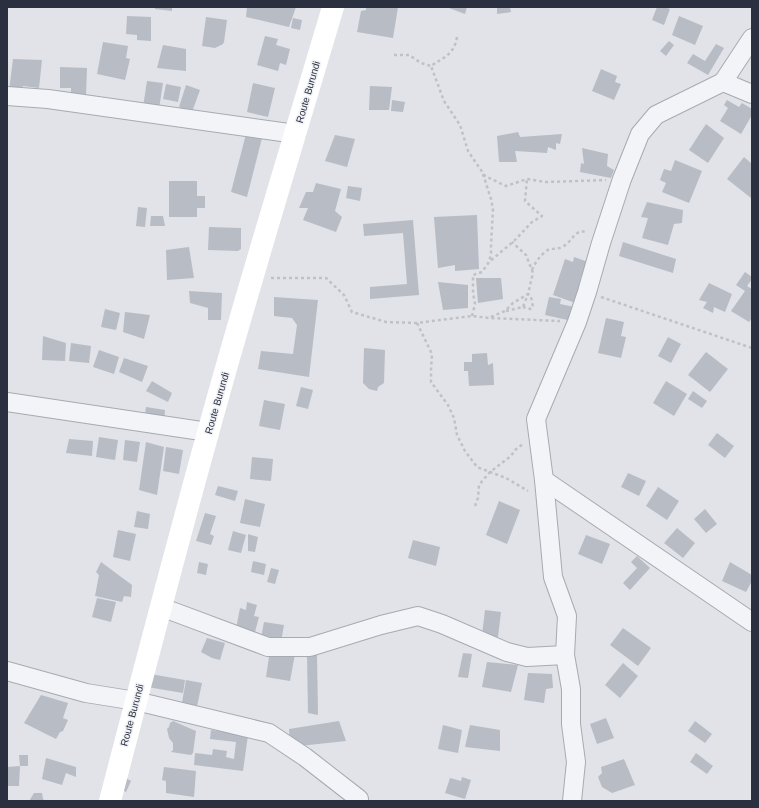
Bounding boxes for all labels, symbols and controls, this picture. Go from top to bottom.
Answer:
street label: Route Burundi [294,60,322,124]
street label: Route Burundi [203,371,231,435]
street label: Route Burundi [118,683,146,747]

